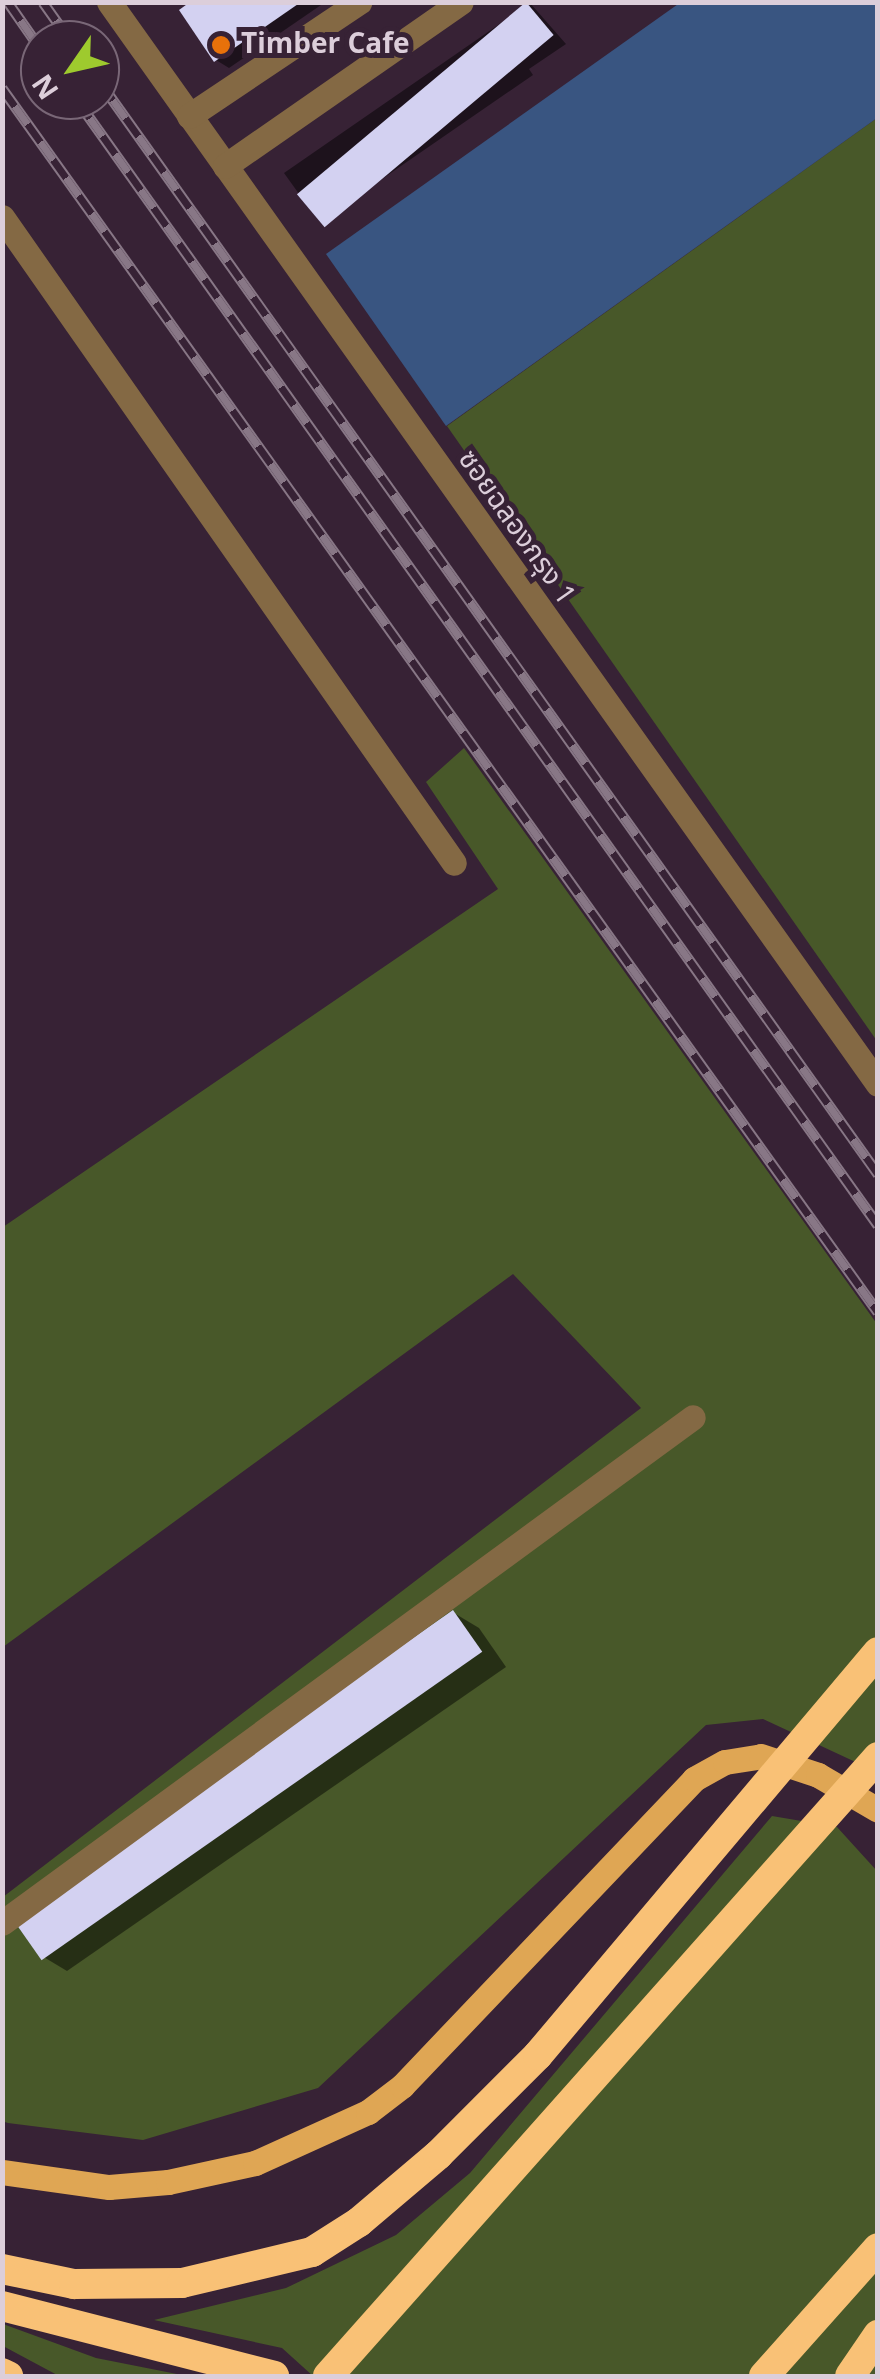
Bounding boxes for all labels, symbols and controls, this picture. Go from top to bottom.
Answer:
north arrow [20,20,120,120]
place label: Timber Cafe [241,28,410,62]
marker: Timber Cafe [210,34,232,56]
text: N [22,64,71,107]
street label: ซอยฉลองกรุง 1 [450,444,582,612]

